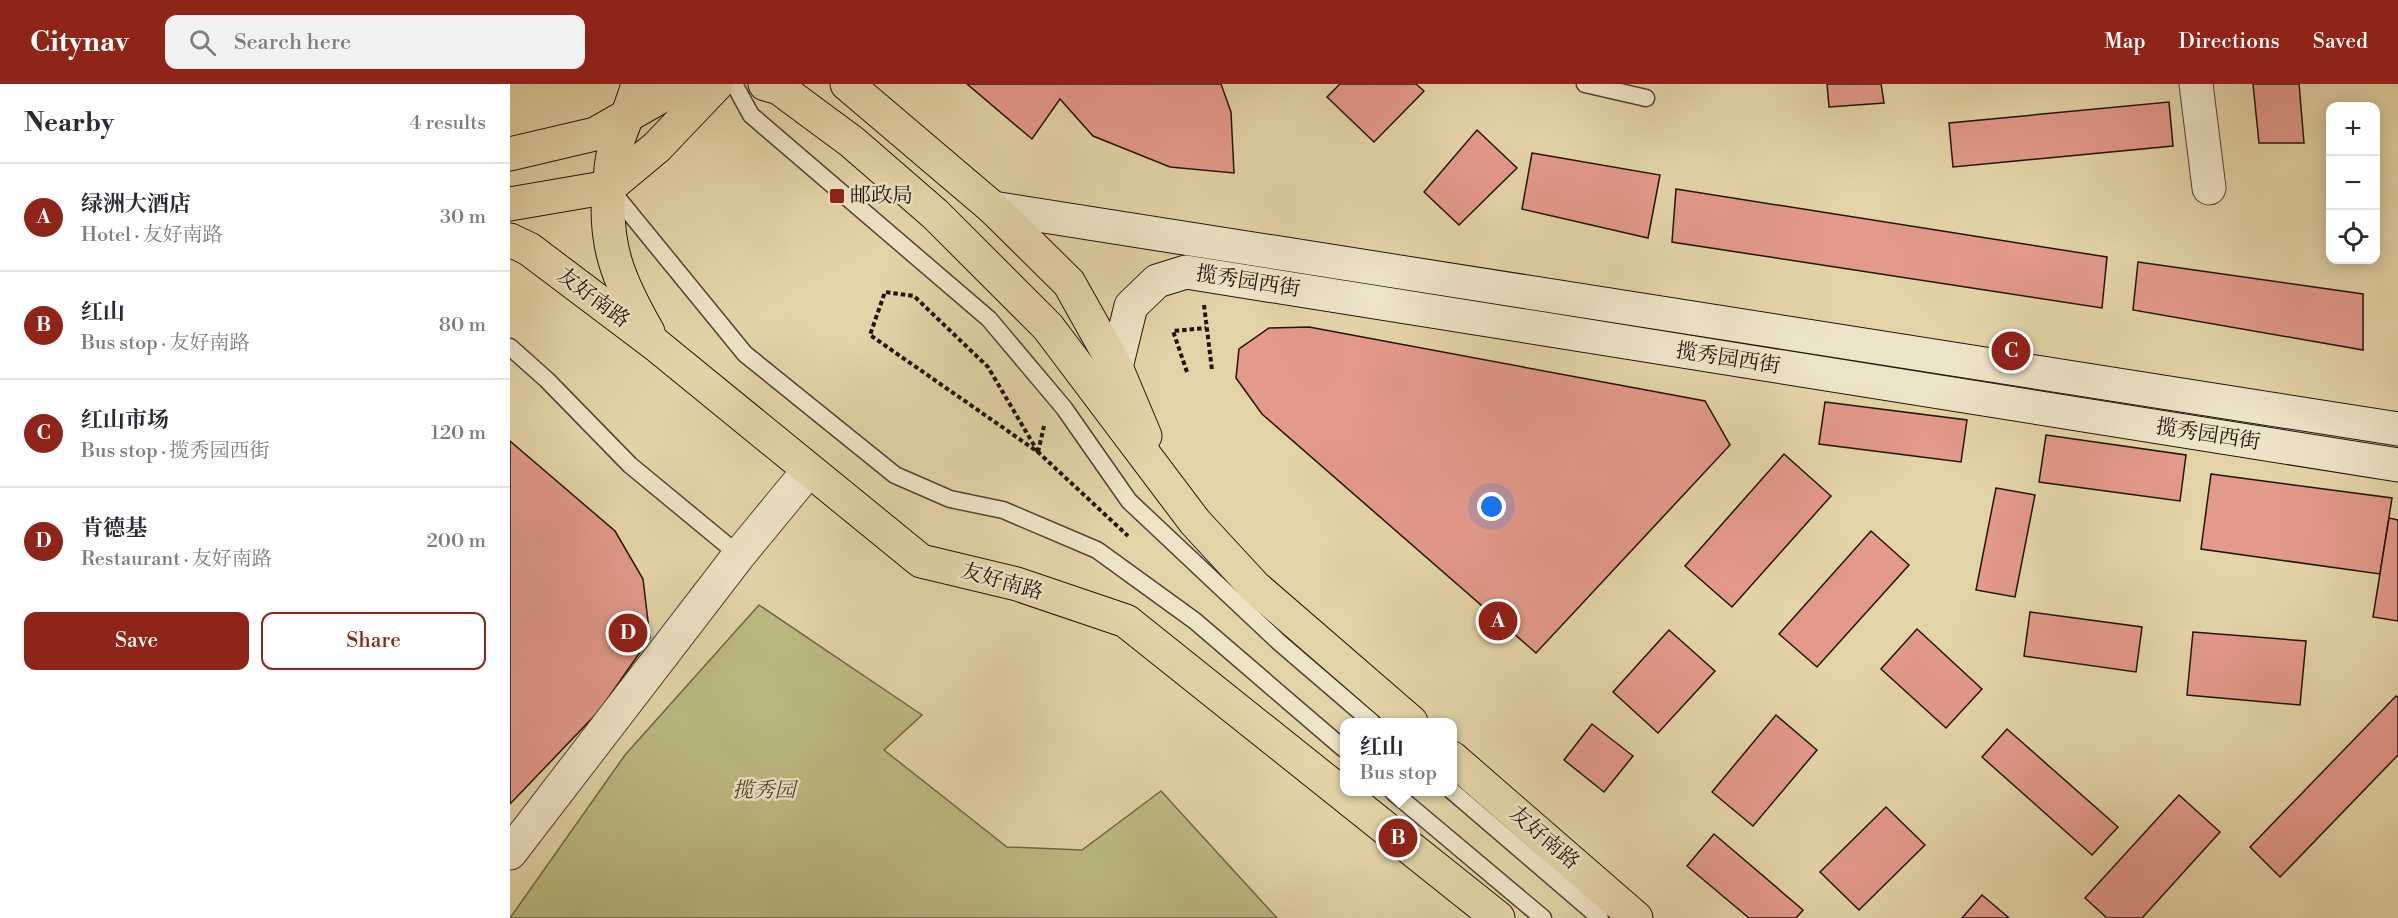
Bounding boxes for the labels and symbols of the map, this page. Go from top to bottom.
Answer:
place label: 邮政局 [850,183,913,209]
marker: 邮政局 [828,187,846,205]
street label: 揽秀园西街 [1194,261,1302,303]
street label: 友好南路 [552,262,634,334]
pin: C [1992,328,2030,374]
street label: 揽秀园西街 [1674,338,1782,380]
street label: 揽秀园西街 [2154,414,2262,456]
your location [1477,492,1506,521]
street label: 友好南路 [958,558,1046,606]
pin: A [1478,598,1518,644]
pin: D [608,610,648,656]
park label: 揽秀园 [733,778,798,804]
street label: 友好南路 [1504,801,1584,875]
pin: B [1378,816,1418,861]

